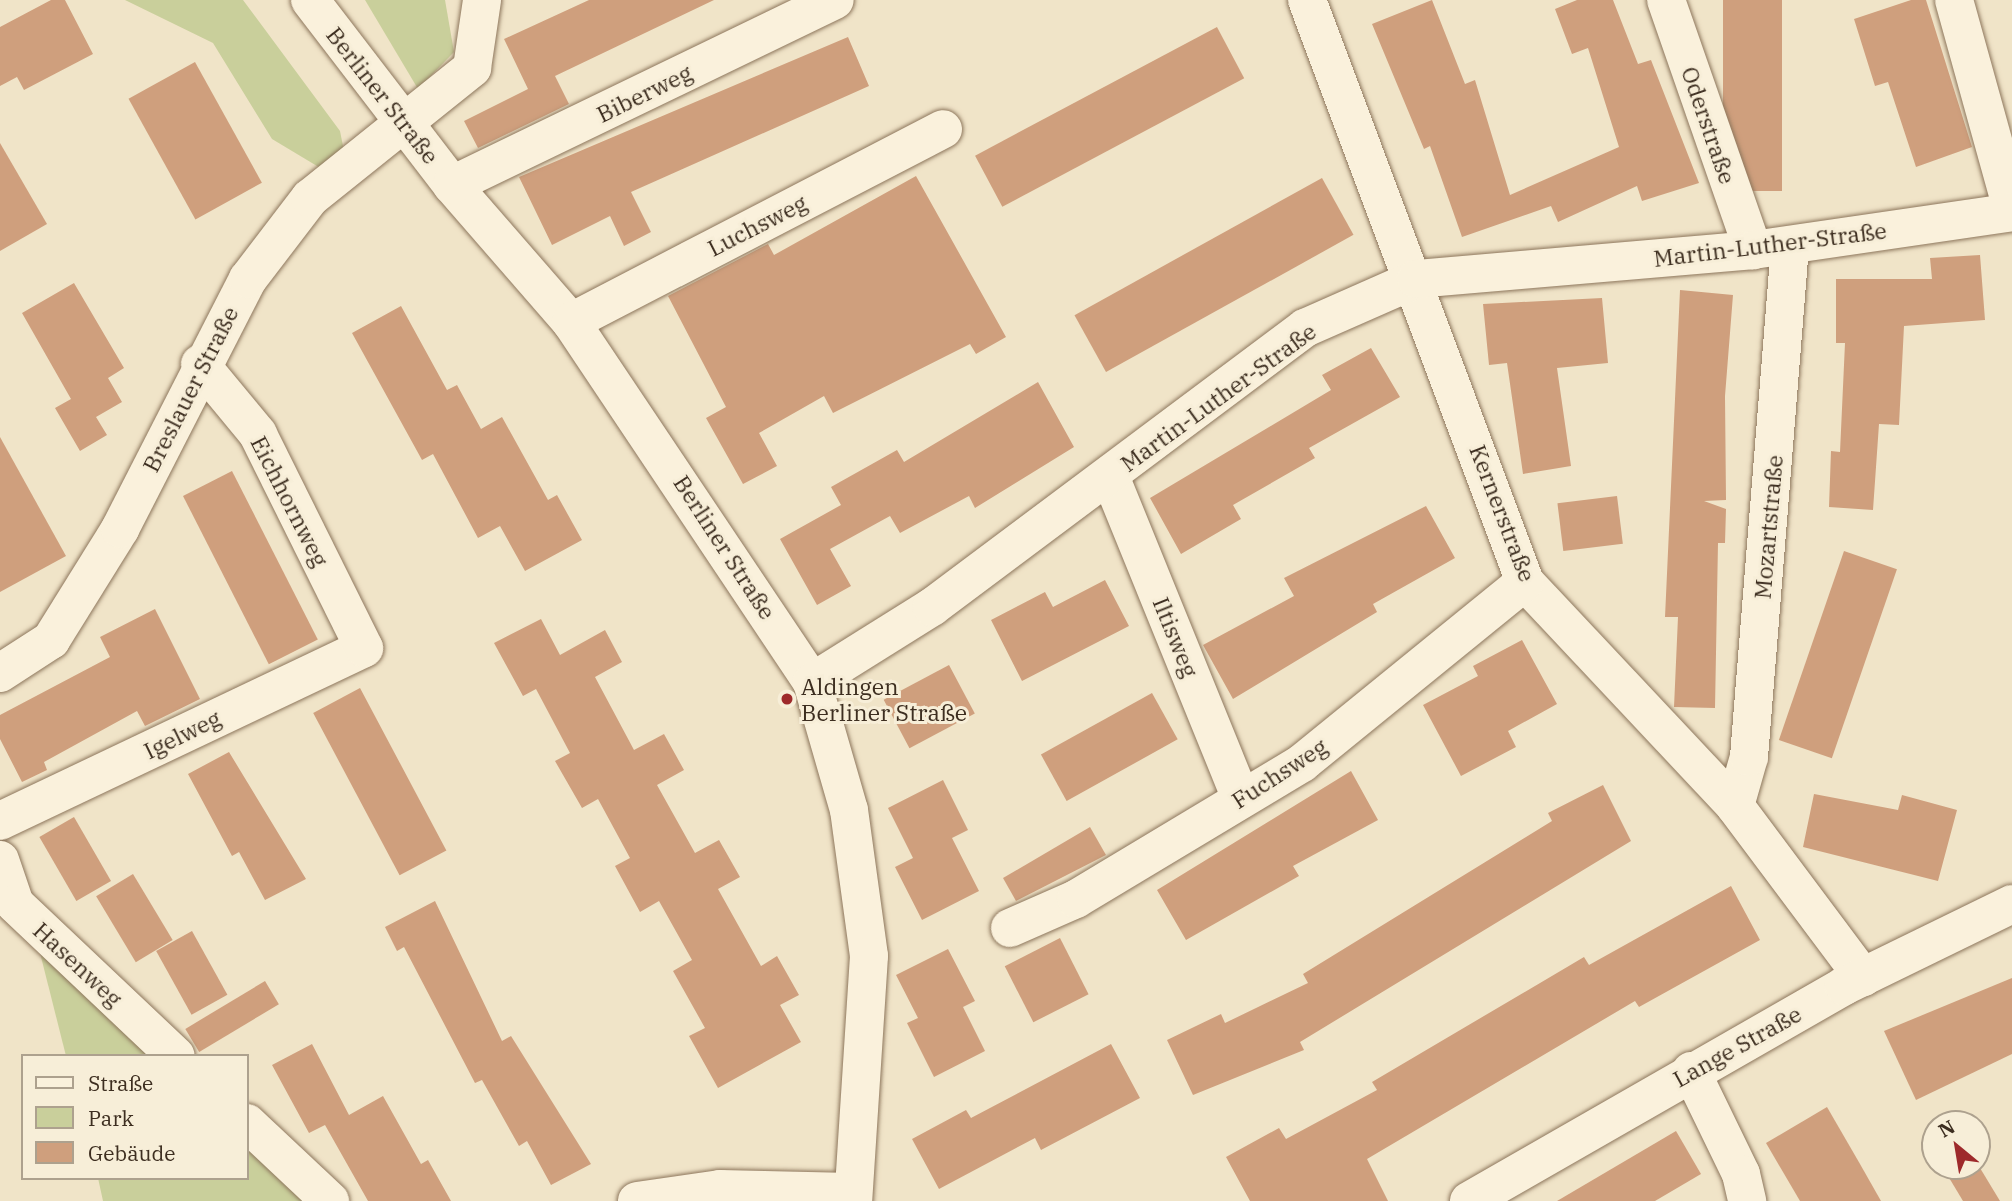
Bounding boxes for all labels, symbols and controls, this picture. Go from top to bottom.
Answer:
street label: Berliner Straße [321,21,445,169]
street label: Biberweg [592,58,696,128]
street label: Oderstraße [1676,63,1742,187]
street label: Luchsweg [703,188,811,262]
street label: Martin-Luther-Straße [1652,216,1888,272]
street label: Breslauer Straße [136,302,244,476]
street label: Martin-Luther-Straße [1115,317,1321,477]
street label: Eichhornweg [245,431,335,571]
street label: Kernerstraße [1464,441,1542,585]
street label: Mozartstraße [1748,454,1788,600]
street label: Berliner Straße [668,470,782,624]
street label: Iltisweg [1147,593,1205,681]
place label: Aldingen Berliner Straße [801,672,967,726]
marker: Aldingen Berliner Straße [779,691,795,707]
street label: Igelweg [139,704,225,764]
street label: Fuchsweg [1226,732,1332,814]
street label: Hasenweg [28,916,128,1012]
street label: Lange Straße [1668,999,1806,1093]
legend [21,1054,248,1180]
text: Straße [88,1069,153,1097]
text: Park [88,1104,134,1132]
north arrow [1921,1110,1991,1180]
text: N [1934,1114,1959,1143]
text: Gebäude [88,1139,176,1167]

